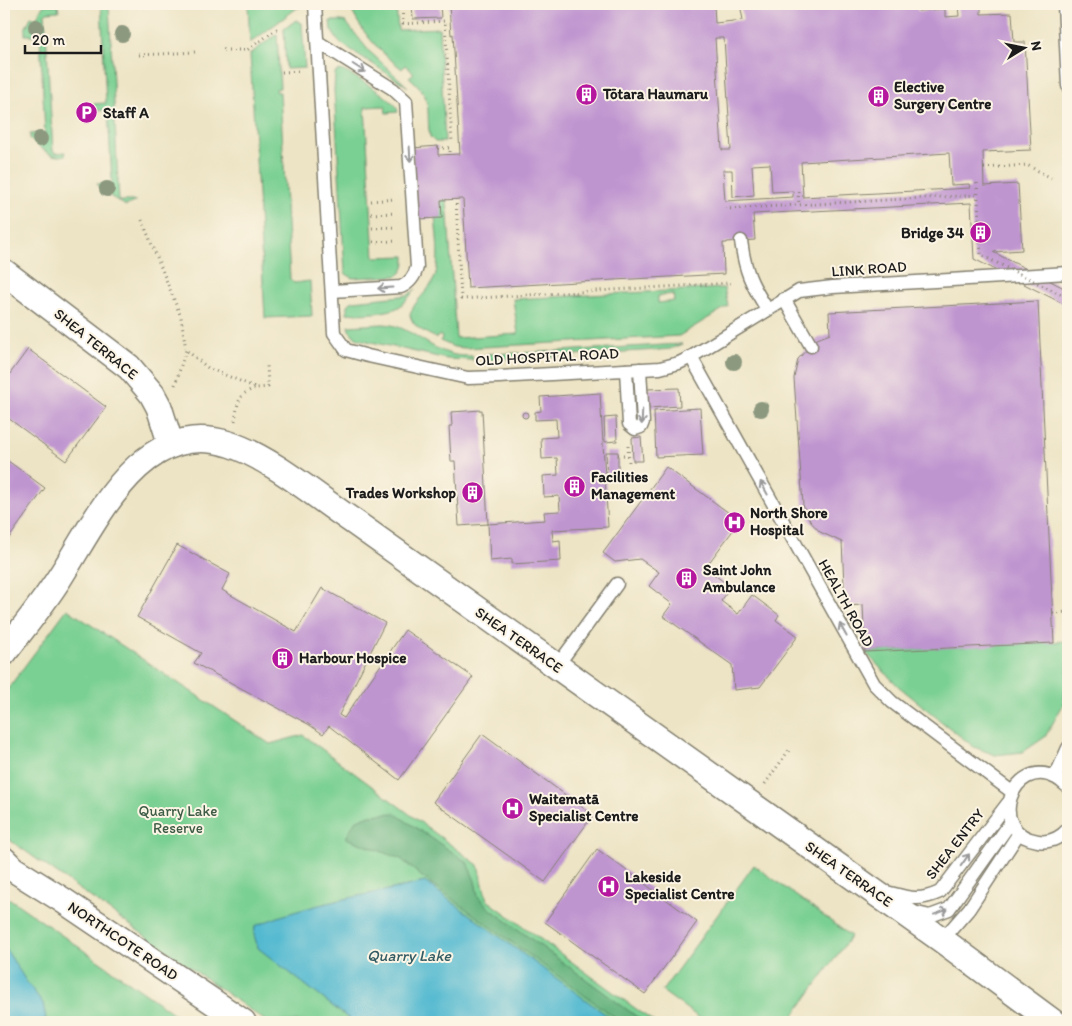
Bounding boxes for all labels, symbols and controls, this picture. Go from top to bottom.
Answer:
scale bar [25,22,101,54]
north arrow [1000,22,1050,72]
text: 20 m [32,31,66,49]
text: N [1027,40,1046,52]
one-way arrow [352,63,366,73]
place label: Elective Surgery Centre [894,78,991,114]
building icon: Tōtara Haumaru [575,82,599,106]
building icon: Elective Surgery Centre [866,84,890,108]
place label: Tōtara Haumaru [602,85,709,103]
parking icon: Staff A [75,101,99,125]
place label: Staff A [103,104,149,122]
one-way arrow [406,146,415,162]
building icon: Bridge 34 [968,221,992,245]
place label: Bridge 34 [901,224,964,243]
street label: LINK ROAD [831,257,907,281]
one-way arrow [377,283,393,292]
street label: SHEA TERRACE [50,305,142,383]
street label: OLD HOSPITAL ROAD [475,344,619,370]
one-way arrow [637,409,647,425]
place label: Facilities Management [591,468,676,504]
building icon: Facilities Management [563,474,587,498]
building icon: Trades Workshop [460,481,484,505]
one-way arrow [758,481,768,495]
place label: Trades Workshop [345,484,457,503]
place label: North Shore Hospital [750,504,828,540]
hospital icon: North Shore Hospital [722,510,746,534]
street label: HEALTH ROAD [814,556,878,650]
place label: Saint John Ambulance [702,561,775,596]
building icon: Saint John Ambulance [675,567,699,591]
street label: SHEA TERRACE [472,603,566,677]
one-way arrow [838,622,848,637]
building icon: Harbour Hospice [271,646,295,670]
place label: Harbour Hospice [299,649,406,668]
place label: Waitematā Specialist Centre [529,790,639,826]
hospital icon: Waitematā Specialist Centre [501,796,525,820]
park label: Quarry Lake Reserve [139,802,217,837]
street label: SHEA ENTRY [922,805,988,883]
street label: SHEA TERRACE [802,837,896,911]
one-way arrow [960,853,970,867]
place label: Lakeside Specialist Centre [625,868,735,904]
hospital icon: Lakeside Specialist Centre [597,874,621,898]
street label: NORTHCOTE ROAD [65,898,181,984]
one-way arrow [932,907,948,916]
water label: Quarry Lake [367,946,452,965]

